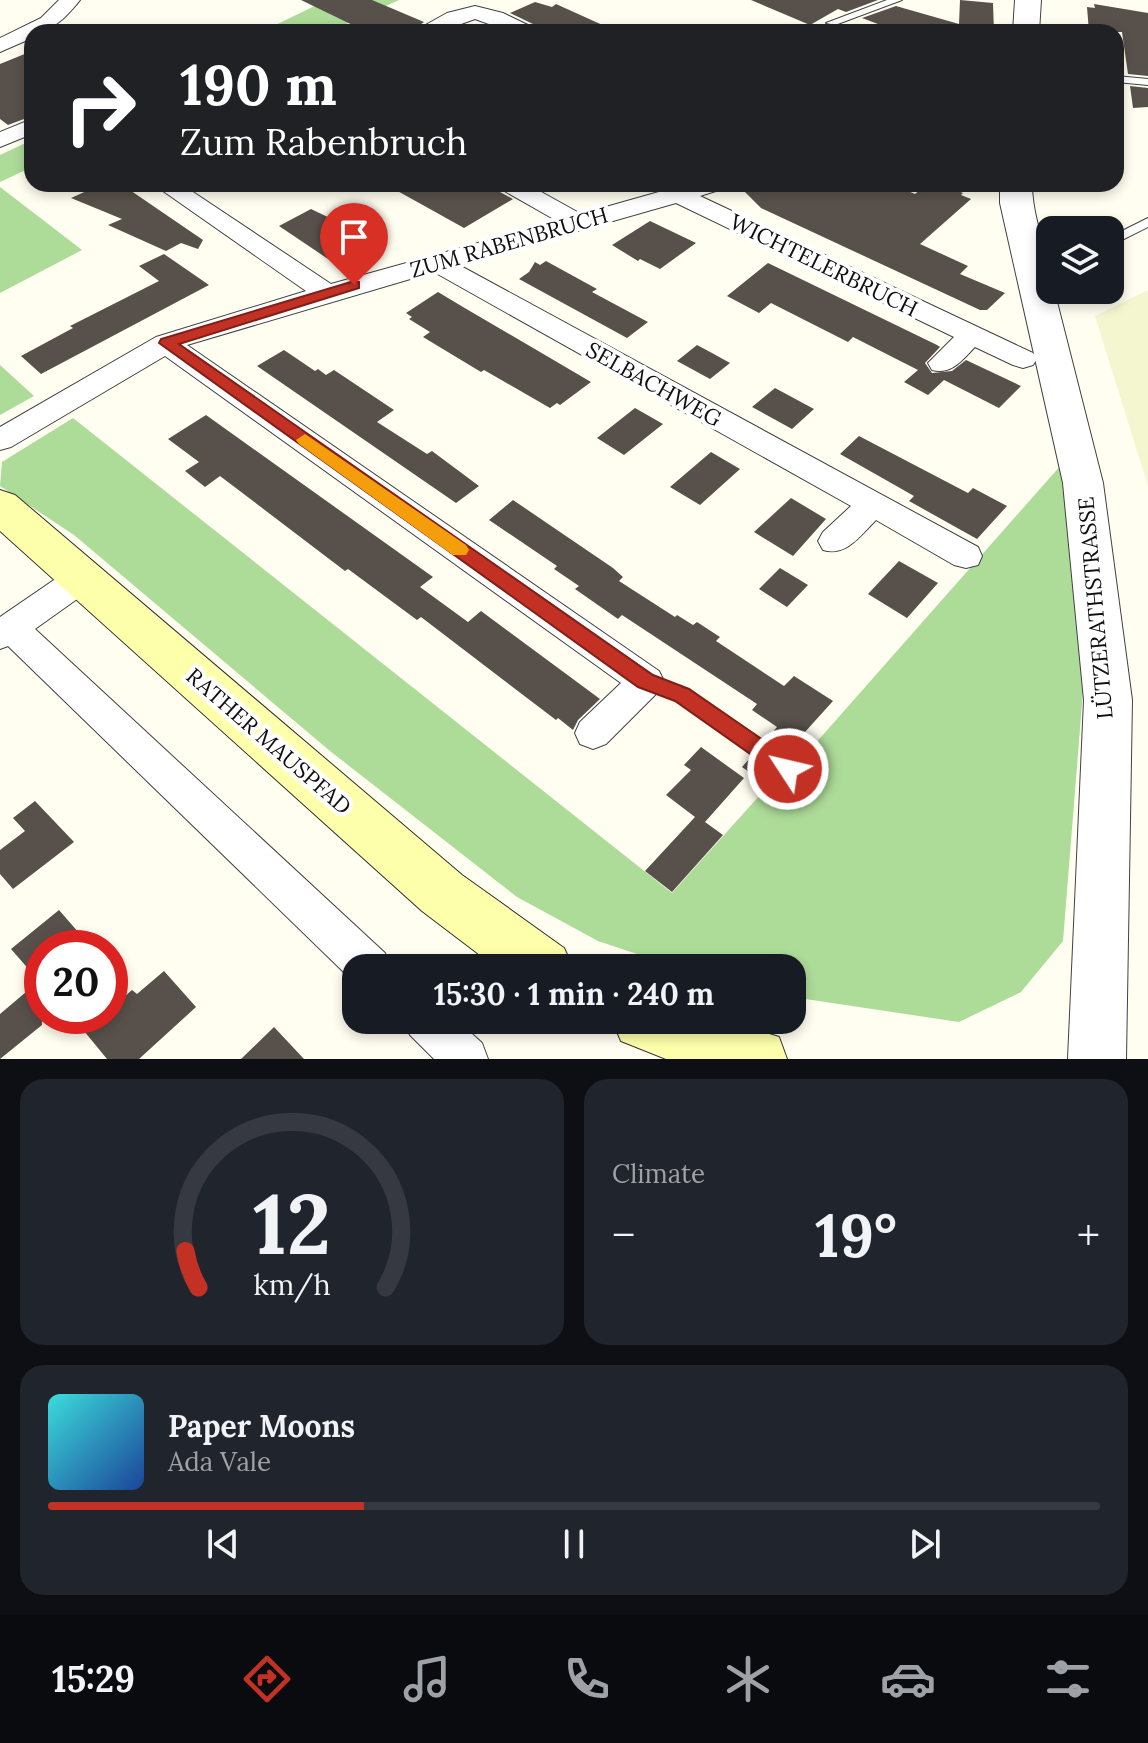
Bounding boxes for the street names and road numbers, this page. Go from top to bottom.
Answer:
street label: ZUM RABENBRUCH [407,200,611,284]
street label: WICHTELERBRUCH [725,207,923,323]
street label: SELBACHWEG [581,335,727,433]
street label: LÜTZERATHSTRASSE [1071,495,1119,721]
street label: RATHER MAUSPFAD [181,662,357,820]

